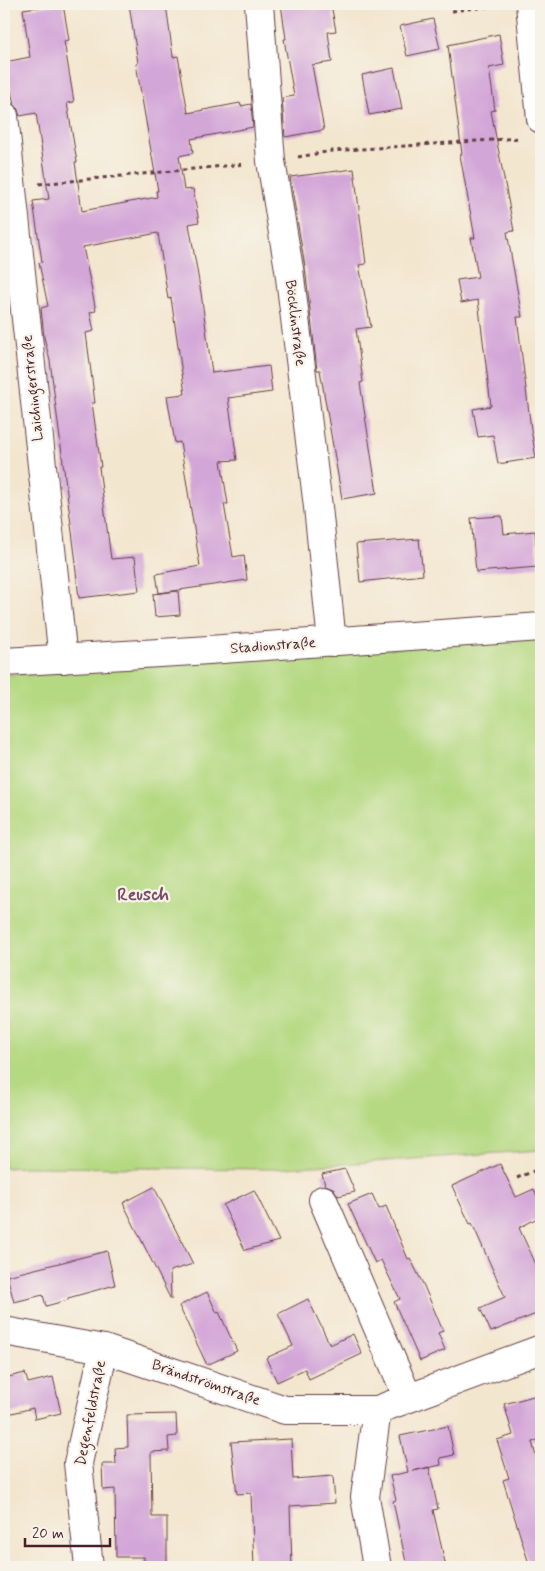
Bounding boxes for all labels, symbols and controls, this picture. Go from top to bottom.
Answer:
street label: Böcklinstraße [280,279,310,367]
street label: Laichingerstraße [17,334,50,442]
street label: Stadionstraße [229,633,317,659]
district label: Reusch [117,883,169,907]
street label: Brändströmstraße [149,1355,263,1411]
street label: Degenfeldstraße [71,1358,112,1468]
scale bar [25,1516,110,1548]
text: 20 m [32,1524,64,1544]

